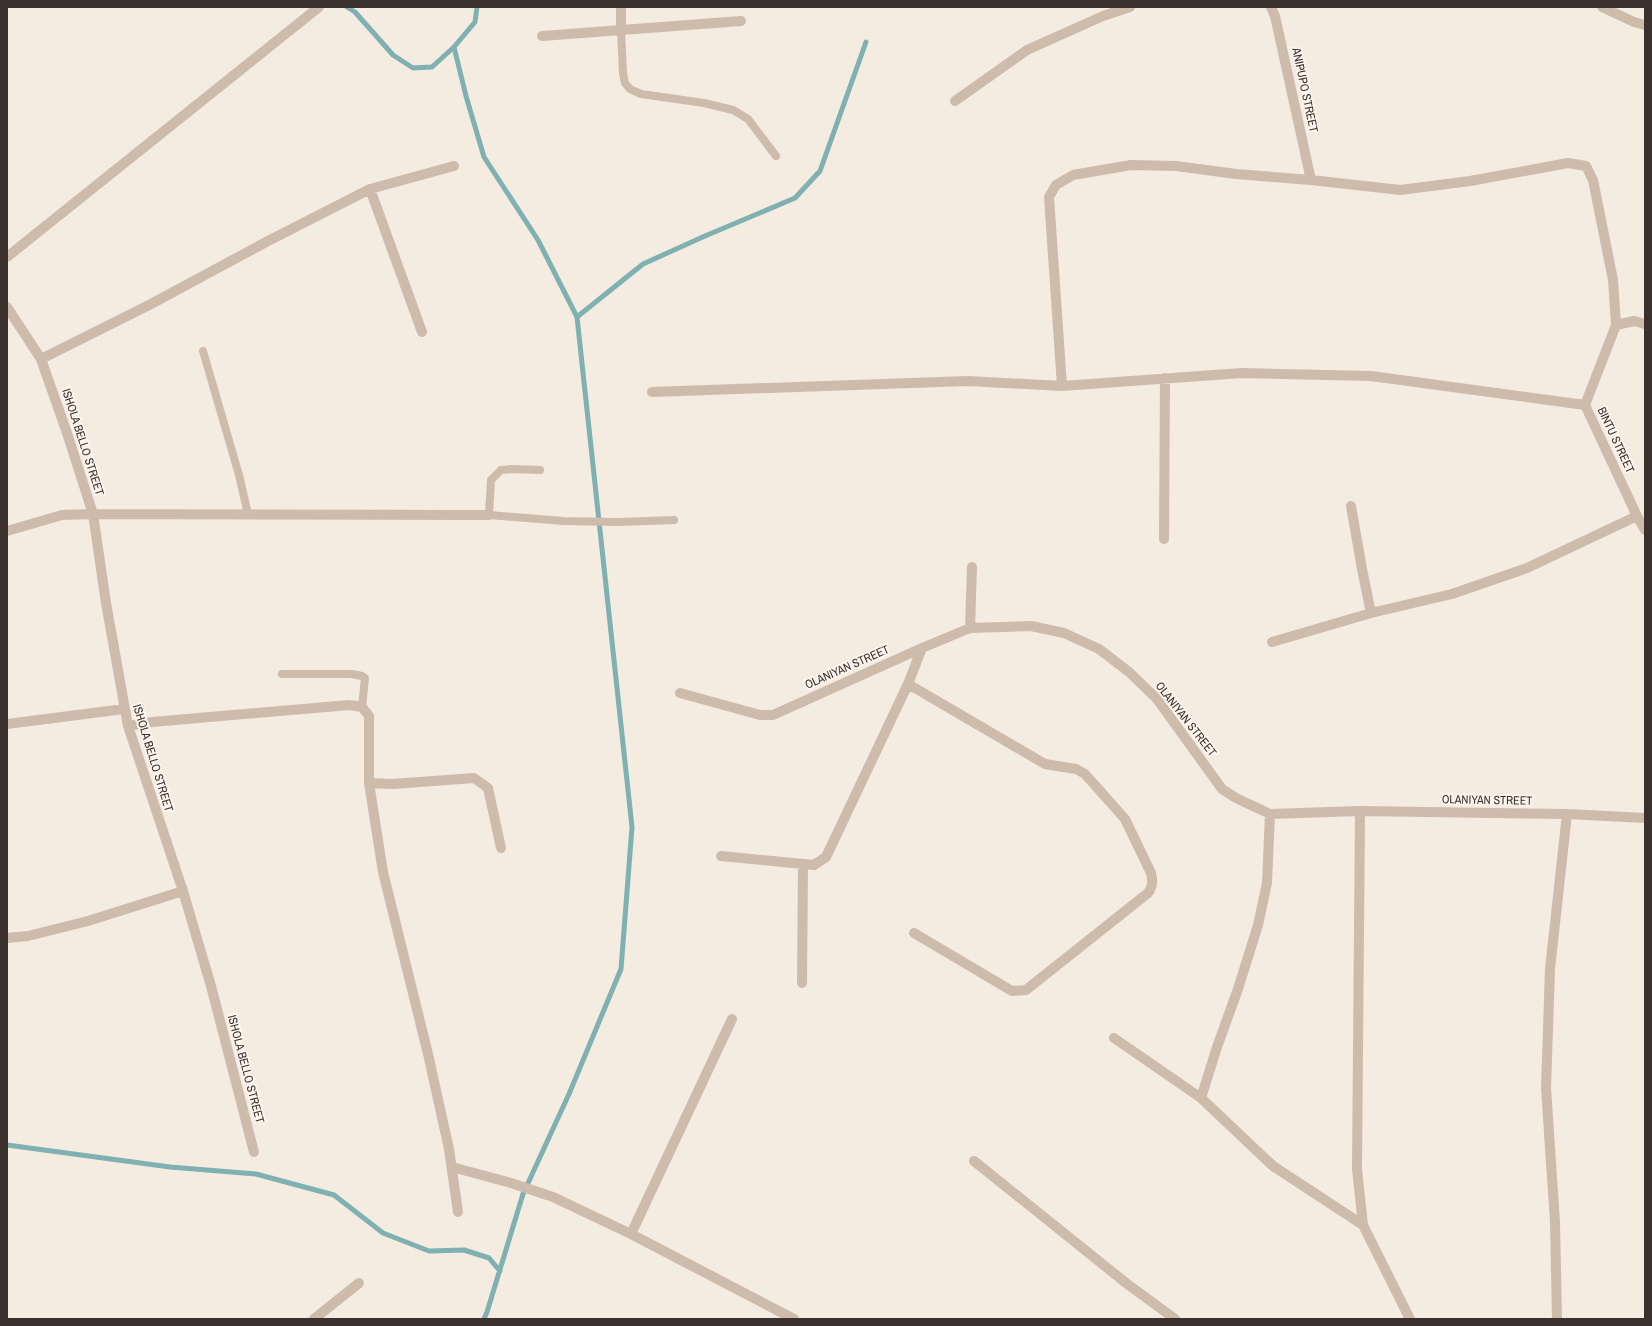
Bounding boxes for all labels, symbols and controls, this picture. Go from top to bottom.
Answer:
street label: ANIPUPO STREET [1288,45,1322,134]
street label: ISHOLA BELLO STREET [58,386,108,498]
street label: BINTU STREET [1594,404,1638,476]
street label: OLANIYAN STREET [802,641,892,693]
street label: OLANIYAN STREET [1152,678,1220,760]
street label: ISHOLA BELLO STREET [129,702,177,814]
street label: OLANIYAN STREET [1442,791,1532,809]
street label: ISHOLA BELLO STREET [224,1013,268,1125]

